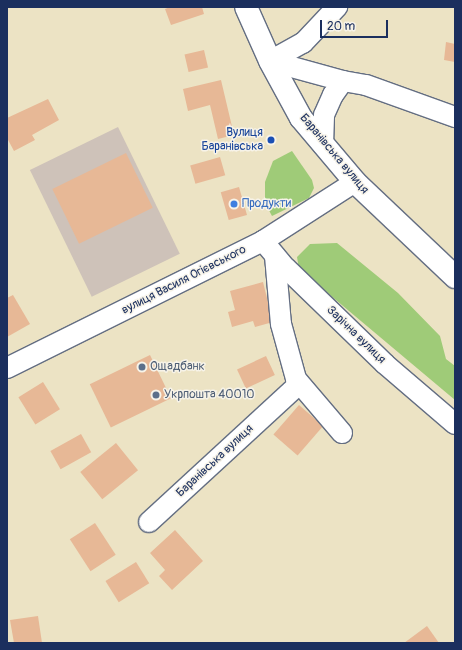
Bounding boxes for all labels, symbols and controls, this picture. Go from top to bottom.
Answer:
scale bar [322,12,390,38]
text: 20 m [327,19,355,34]
street label: Баранівська вулиця [296,111,372,197]
place label: Вулиця Баранівська [202,126,263,154]
marker: Вулиця Баранівська [266,135,276,145]
place label: Продукти [242,197,291,211]
marker: Продукти [229,199,239,209]
street label: вулиця Василя Огієвського [119,242,249,318]
street label: Зарічна вулиця [323,303,389,367]
place label: Ощадбанк [150,360,205,374]
marker: Ощадбанк [137,362,147,372]
place label: Укрпошта 40010 [164,388,255,402]
marker: Укрпошта 40010 [151,390,161,400]
street label: Баранівська вулиця [174,422,256,500]

